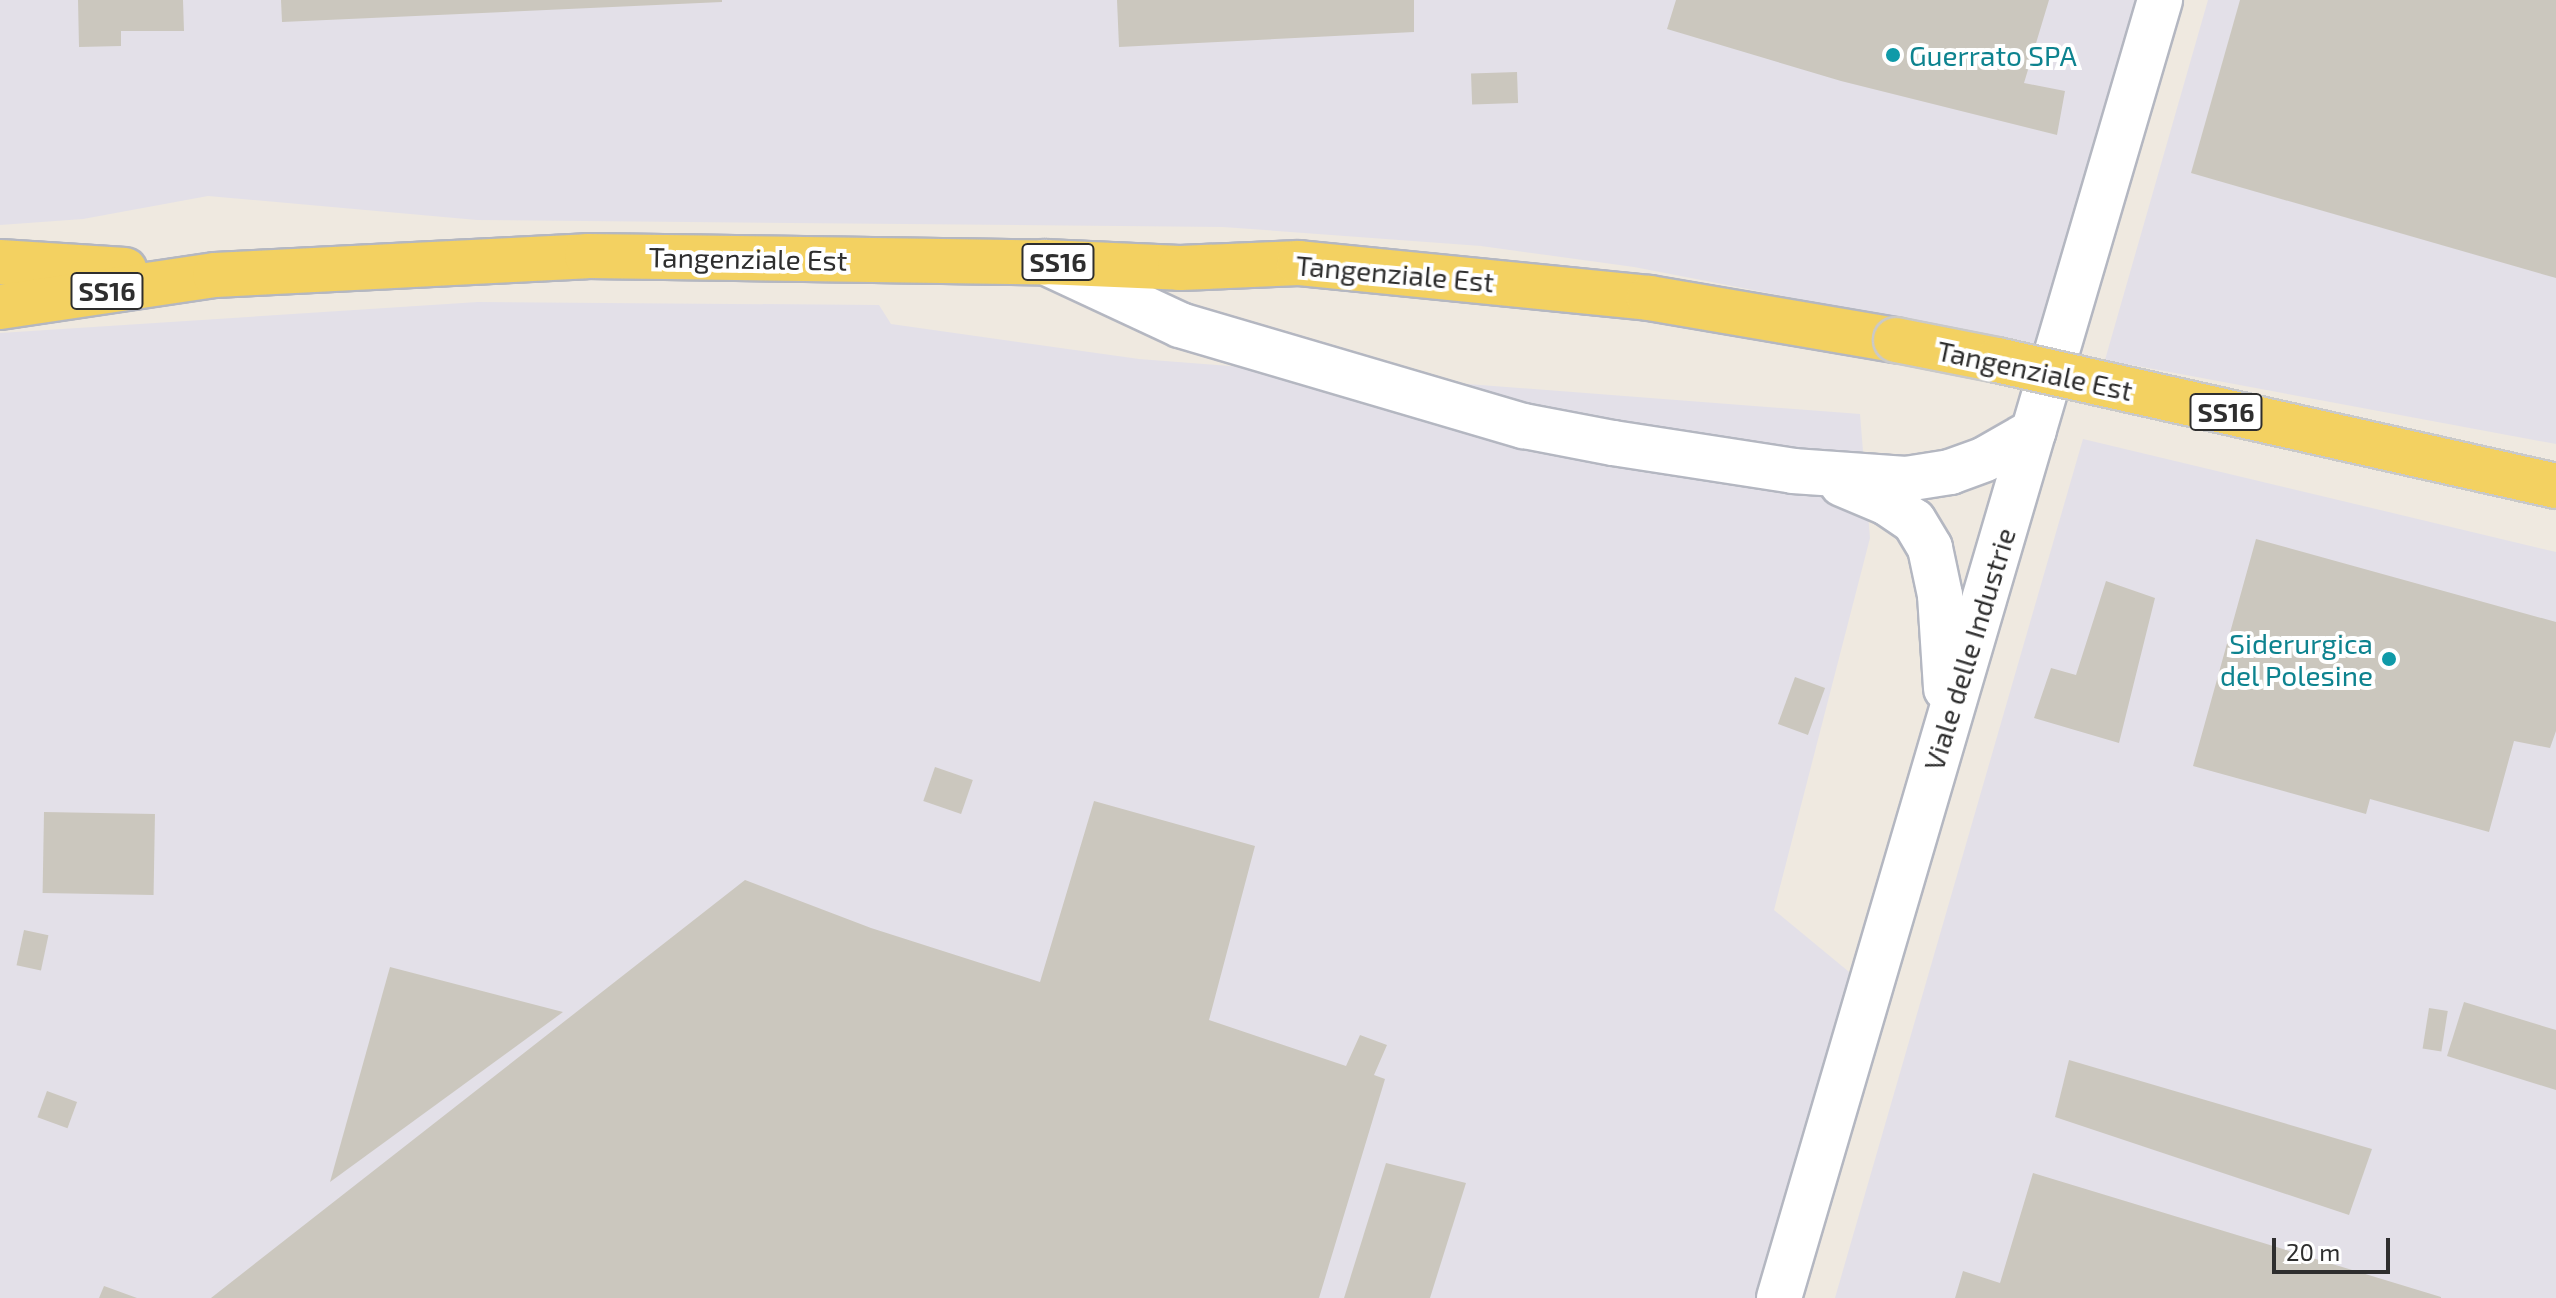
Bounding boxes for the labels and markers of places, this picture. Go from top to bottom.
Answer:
place label: Guerrato SPA [1909,38,2077,72]
marker: Guerrato SPA [1884,46,1902,64]
place label: Siderurgica del Polesine [2219,626,2373,692]
marker: Siderurgica del Polesine [2380,650,2398,668]

